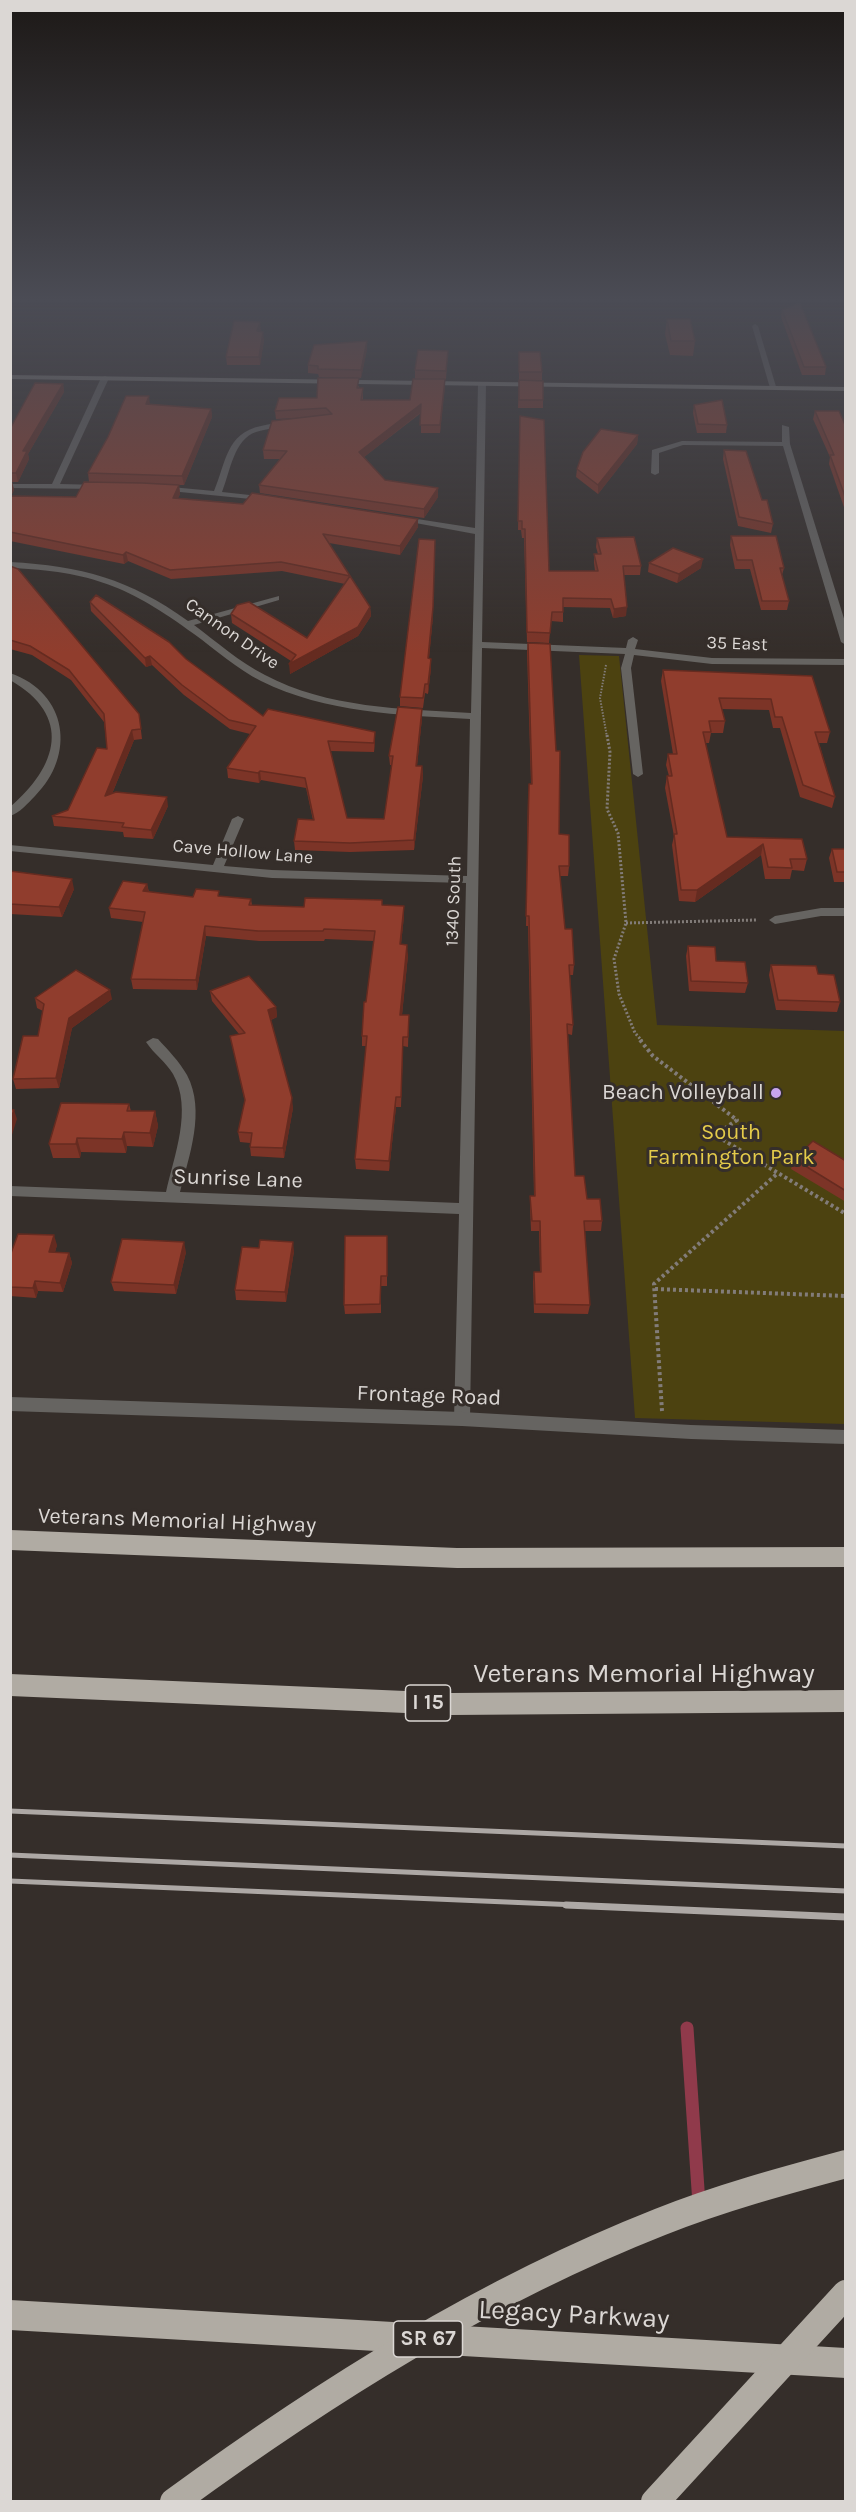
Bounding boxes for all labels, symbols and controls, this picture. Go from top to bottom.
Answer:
street label: Cannon Drive [181,594,283,674]
street label: 35 East [706,632,768,656]
street label: Cave Hollow Lane [172,835,314,869]
street label: 1340 South [442,855,466,947]
place label: Beach Volleyball [602,1080,764,1106]
marker: Beach Volleyball [769,1086,783,1100]
park label: South Farmington Park [647,1120,815,1172]
street label: Sunrise Lane [173,1164,303,1194]
street label: Frontage Road [356,1380,502,1412]
street label: Veterans Memorial Highway [37,1503,317,1539]
street label: Veterans Memorial Highway [473,1658,815,1690]
road number: I 15 [406,1685,450,1721]
street label: Legacy Parkway [478,2294,670,2336]
road number: SR 67 [394,2321,462,2357]

